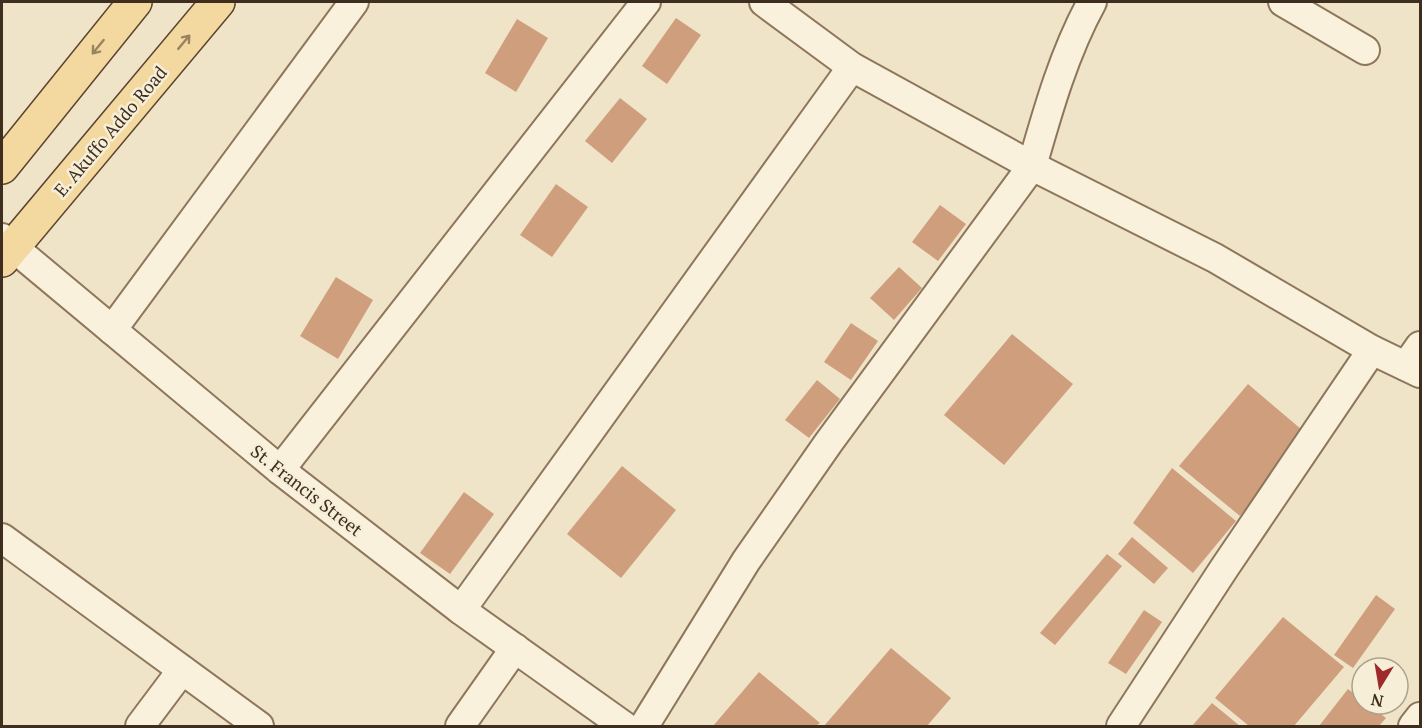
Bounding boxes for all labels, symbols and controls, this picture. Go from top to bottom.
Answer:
one-way arrow [178,34,191,50]
one-way arrow [92,39,105,55]
street label: E. Akuffo Addo Road [48,61,172,201]
street label: St. Francis Street [246,439,368,541]
north arrow [1350,656,1410,716]
text: N [1369,689,1385,713]

